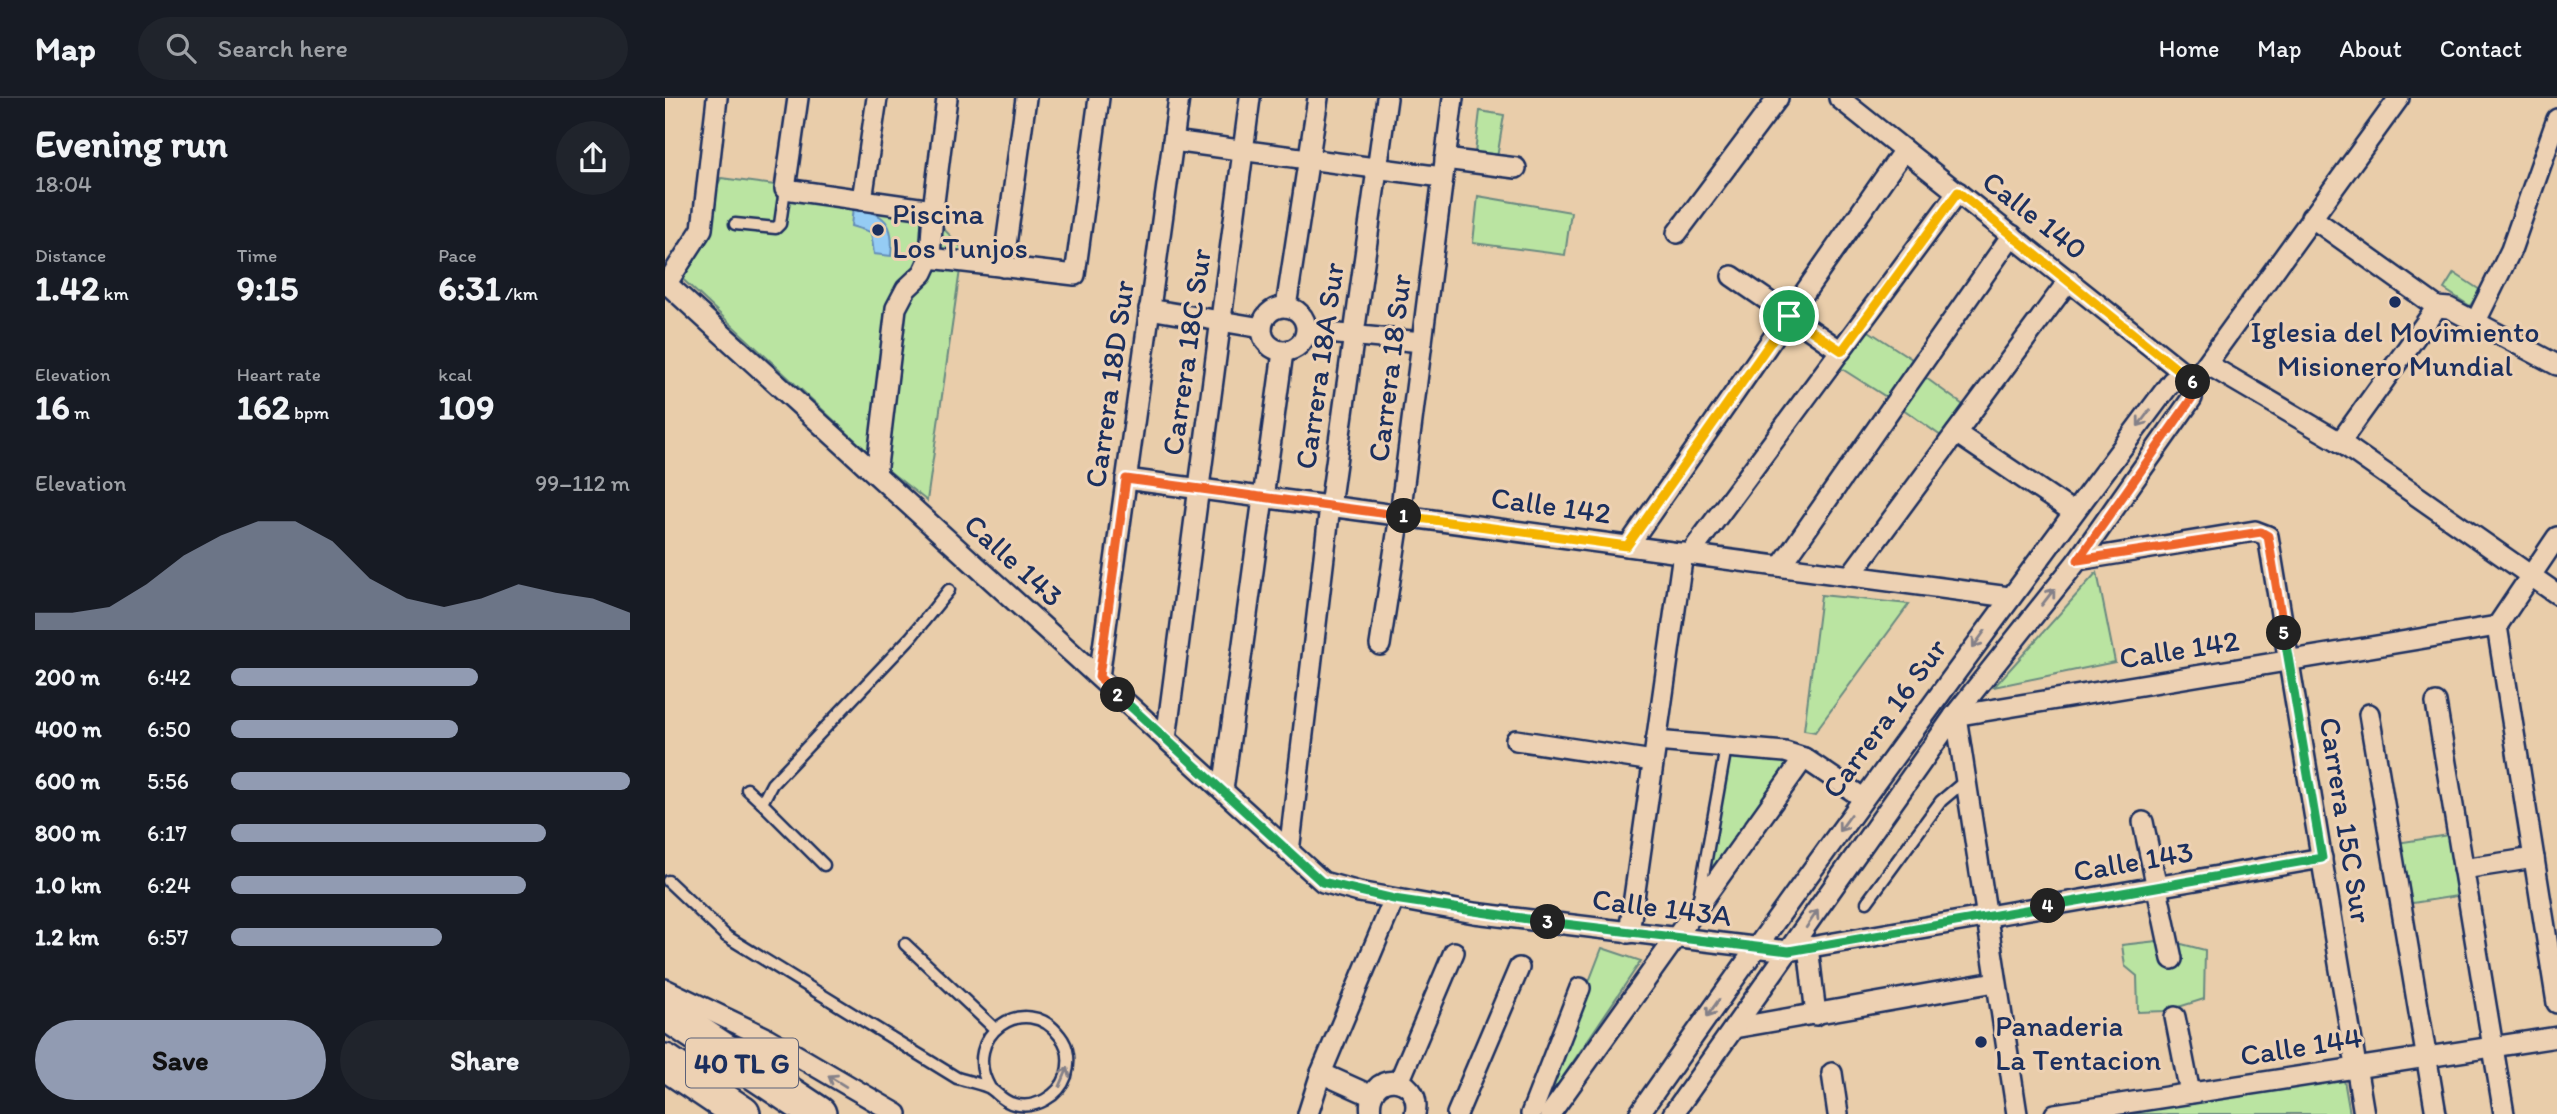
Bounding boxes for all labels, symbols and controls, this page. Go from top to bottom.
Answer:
search box [138,17,628,80]
text: Map [35,29,96,68]
icon: search [162,29,200,67]
text: Search here [218,32,348,64]
text: Home [2159,34,2219,63]
text: Map [2257,34,2301,63]
text: About [2339,34,2402,63]
text: Contact [2440,34,2522,63]
text: Evening run [35,121,228,167]
button: share [556,121,630,195]
street label: Calle 140 [1975,162,2095,268]
text: 18:04 [35,170,92,198]
place label: Piscina Los Tunjos [892,195,1028,266]
marker: Piscina Los Tunjos [870,222,886,238]
text: Distance [35,244,106,267]
text: Time [237,244,277,267]
text: Pace [438,244,476,267]
street label: Carrera 18C Sur [1153,246,1219,458]
street label: Carrera 18A Sur [1286,260,1352,472]
text: 1.42 [35,267,99,309]
text: 9:15 [237,267,298,309]
text: 6:31 [438,267,501,309]
street label: Carrera 18 Sur [1359,272,1419,464]
street label: Carrera 18D Sur [1076,278,1142,490]
text: km [99,282,129,305]
text: /km [501,282,538,305]
pin [1759,286,1819,346]
marker: Iglesia del Movimiento Misionero Mundial [2387,294,2403,310]
icon: arrive [1770,297,1808,335]
place label: Iglesia del Movimiento Misionero Mundial [2251,313,2539,384]
text: Elevation [35,363,111,386]
text: Heart rate [237,363,321,386]
text: kcal [438,363,472,386]
pin: 6 [2175,364,2211,400]
text: 6 [2187,370,2198,393]
text: 16 [35,386,70,428]
text: 162 [237,386,290,428]
text: 109 [438,386,494,428]
text: m [70,401,90,424]
text: bpm [290,401,329,424]
one-way arrow [2137,408,2152,427]
text: Elevation [35,469,126,497]
text: 99–112 m [535,469,630,497]
street label: Calle 142 [1489,478,1614,532]
pin: 1 [1387,498,1421,534]
text: 1 [1399,504,1408,527]
street label: Calle 143 [957,506,1071,614]
one-way arrow [2041,589,2056,607]
pin: 5 [2267,616,2301,650]
street label: Calle 142 [2117,621,2242,677]
text: 5 [2279,621,2288,644]
one-way arrow [1971,629,1986,648]
street label: Carrera 16 Sur [1814,631,1954,805]
text: 200 m [35,663,100,691]
text: 6:42 [147,663,191,691]
pin: 2 [1100,678,1135,712]
text: 2 [1113,683,1123,706]
text: 400 m [35,715,102,743]
text: 6:50 [147,715,191,743]
street label: Carrera 15C Sur [2311,715,2381,926]
text: 600 m [35,767,100,795]
text: 5:56 [147,767,189,795]
one-way arrow [1838,813,1852,832]
text: 800 m [35,819,100,847]
text: 6:17 [147,819,187,847]
street label: Calle 143 [2070,832,2196,890]
text: 1.0 km [35,871,101,899]
text: 6:24 [147,871,191,899]
street label: Calle 143A [1590,880,1734,934]
pin: 4 [2031,888,2065,924]
text: 4 [2042,894,2053,917]
pin: 3 [1531,904,1565,940]
text: 3 [1542,910,1553,933]
one-way arrow [1805,910,1819,929]
text: 1.2 km [35,923,99,951]
text: 6:57 [147,923,188,951]
one-way arrow [1706,998,1720,1017]
place label: Panaderia La Tentacion [1995,1007,2161,1078]
street label: Calle 144 [2237,1018,2365,1074]
button: Save [35,1020,326,1100]
button: Share [340,1020,630,1100]
marker: Panaderia La Tentacion [1973,1034,1989,1050]
road number: 40 TL G [686,1038,798,1088]
one-way arrow [1058,1067,1071,1088]
one-way arrow [827,1074,847,1088]

